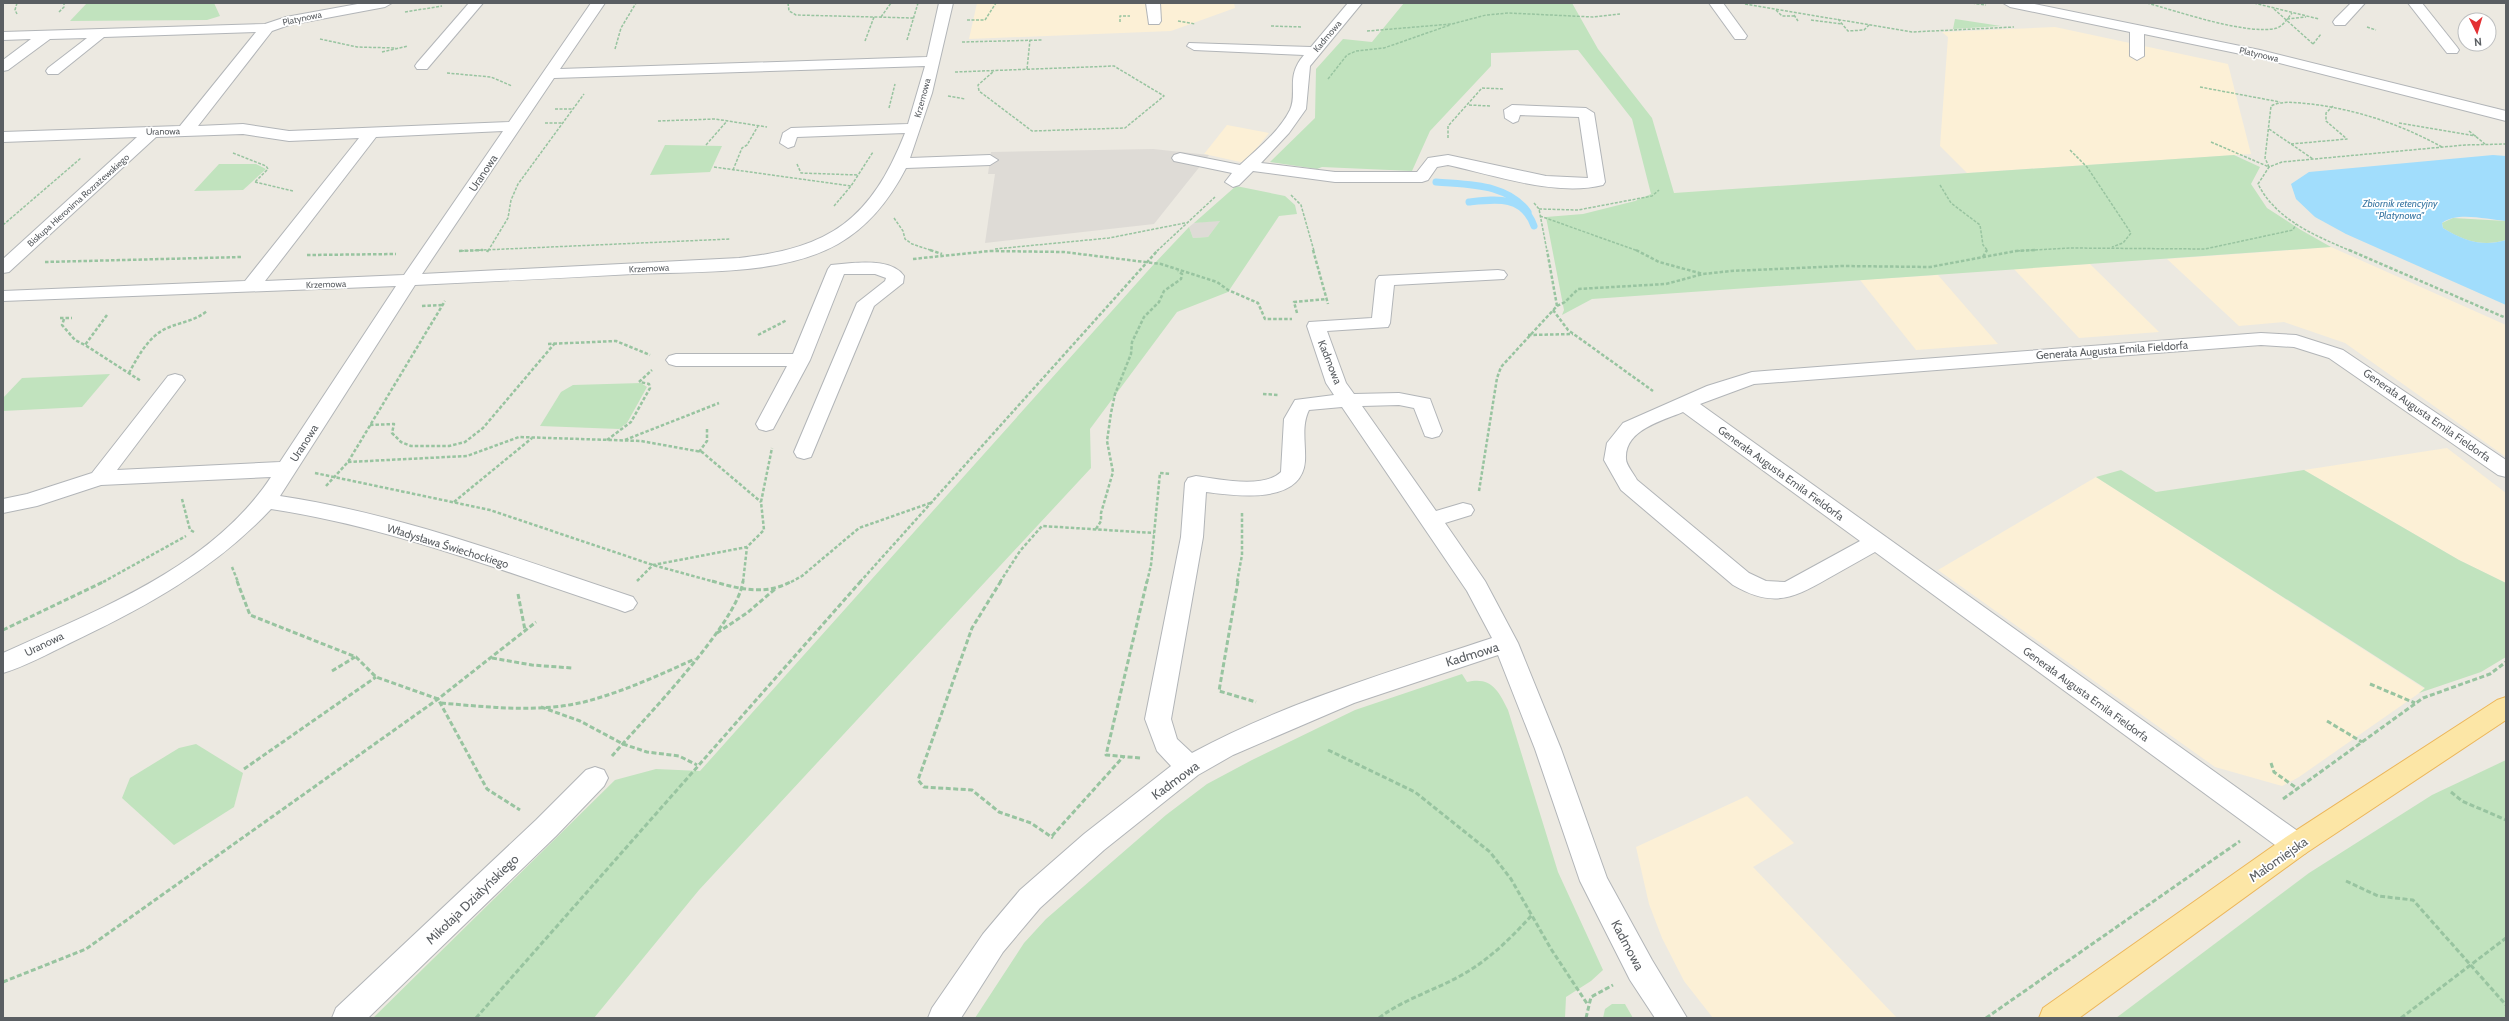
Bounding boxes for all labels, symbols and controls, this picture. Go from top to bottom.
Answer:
street label: Platynowa [281,8,323,28]
north arrow [2457,12,2497,52]
street label: Kadmowa [1311,17,1344,54]
text: N [2473,35,2482,49]
street label: Platynowa [2238,44,2280,64]
street label: Krzemowa [911,76,933,119]
street label: Uranowa [146,125,181,137]
street label: Biskupa Hieronima Rozrażewskiego [25,151,131,249]
street label: Uranowa [466,151,501,194]
water label: Zbiornik retencyjny "Platynowa" [2361,197,2438,222]
street label: Krzemowa [629,261,670,275]
street label: Krzemowa [306,278,347,290]
street label: Kadmowa [1315,338,1345,387]
street label: Generała Augusta Emila Fieldorfa [2035,338,2189,362]
street label: Generała Augusta Emila Fieldorfa [2361,366,2494,465]
street label: Uranowa [287,421,322,464]
street label: Generała Augusta Emila Fieldorfa [1715,423,1847,524]
street label: Władysława Świechockiego [385,521,511,571]
street label: Uranowa [22,628,67,659]
street label: Kadmowa [1443,638,1501,670]
street label: Generała Augusta Emila Fieldorfa [2020,644,2152,745]
street label: Kadmowa [1148,757,1203,803]
street label: Małomiejska [2246,833,2312,886]
street label: Mikołaja Działyńskiego [422,851,522,948]
street label: Kadmowa [1608,917,1648,974]

